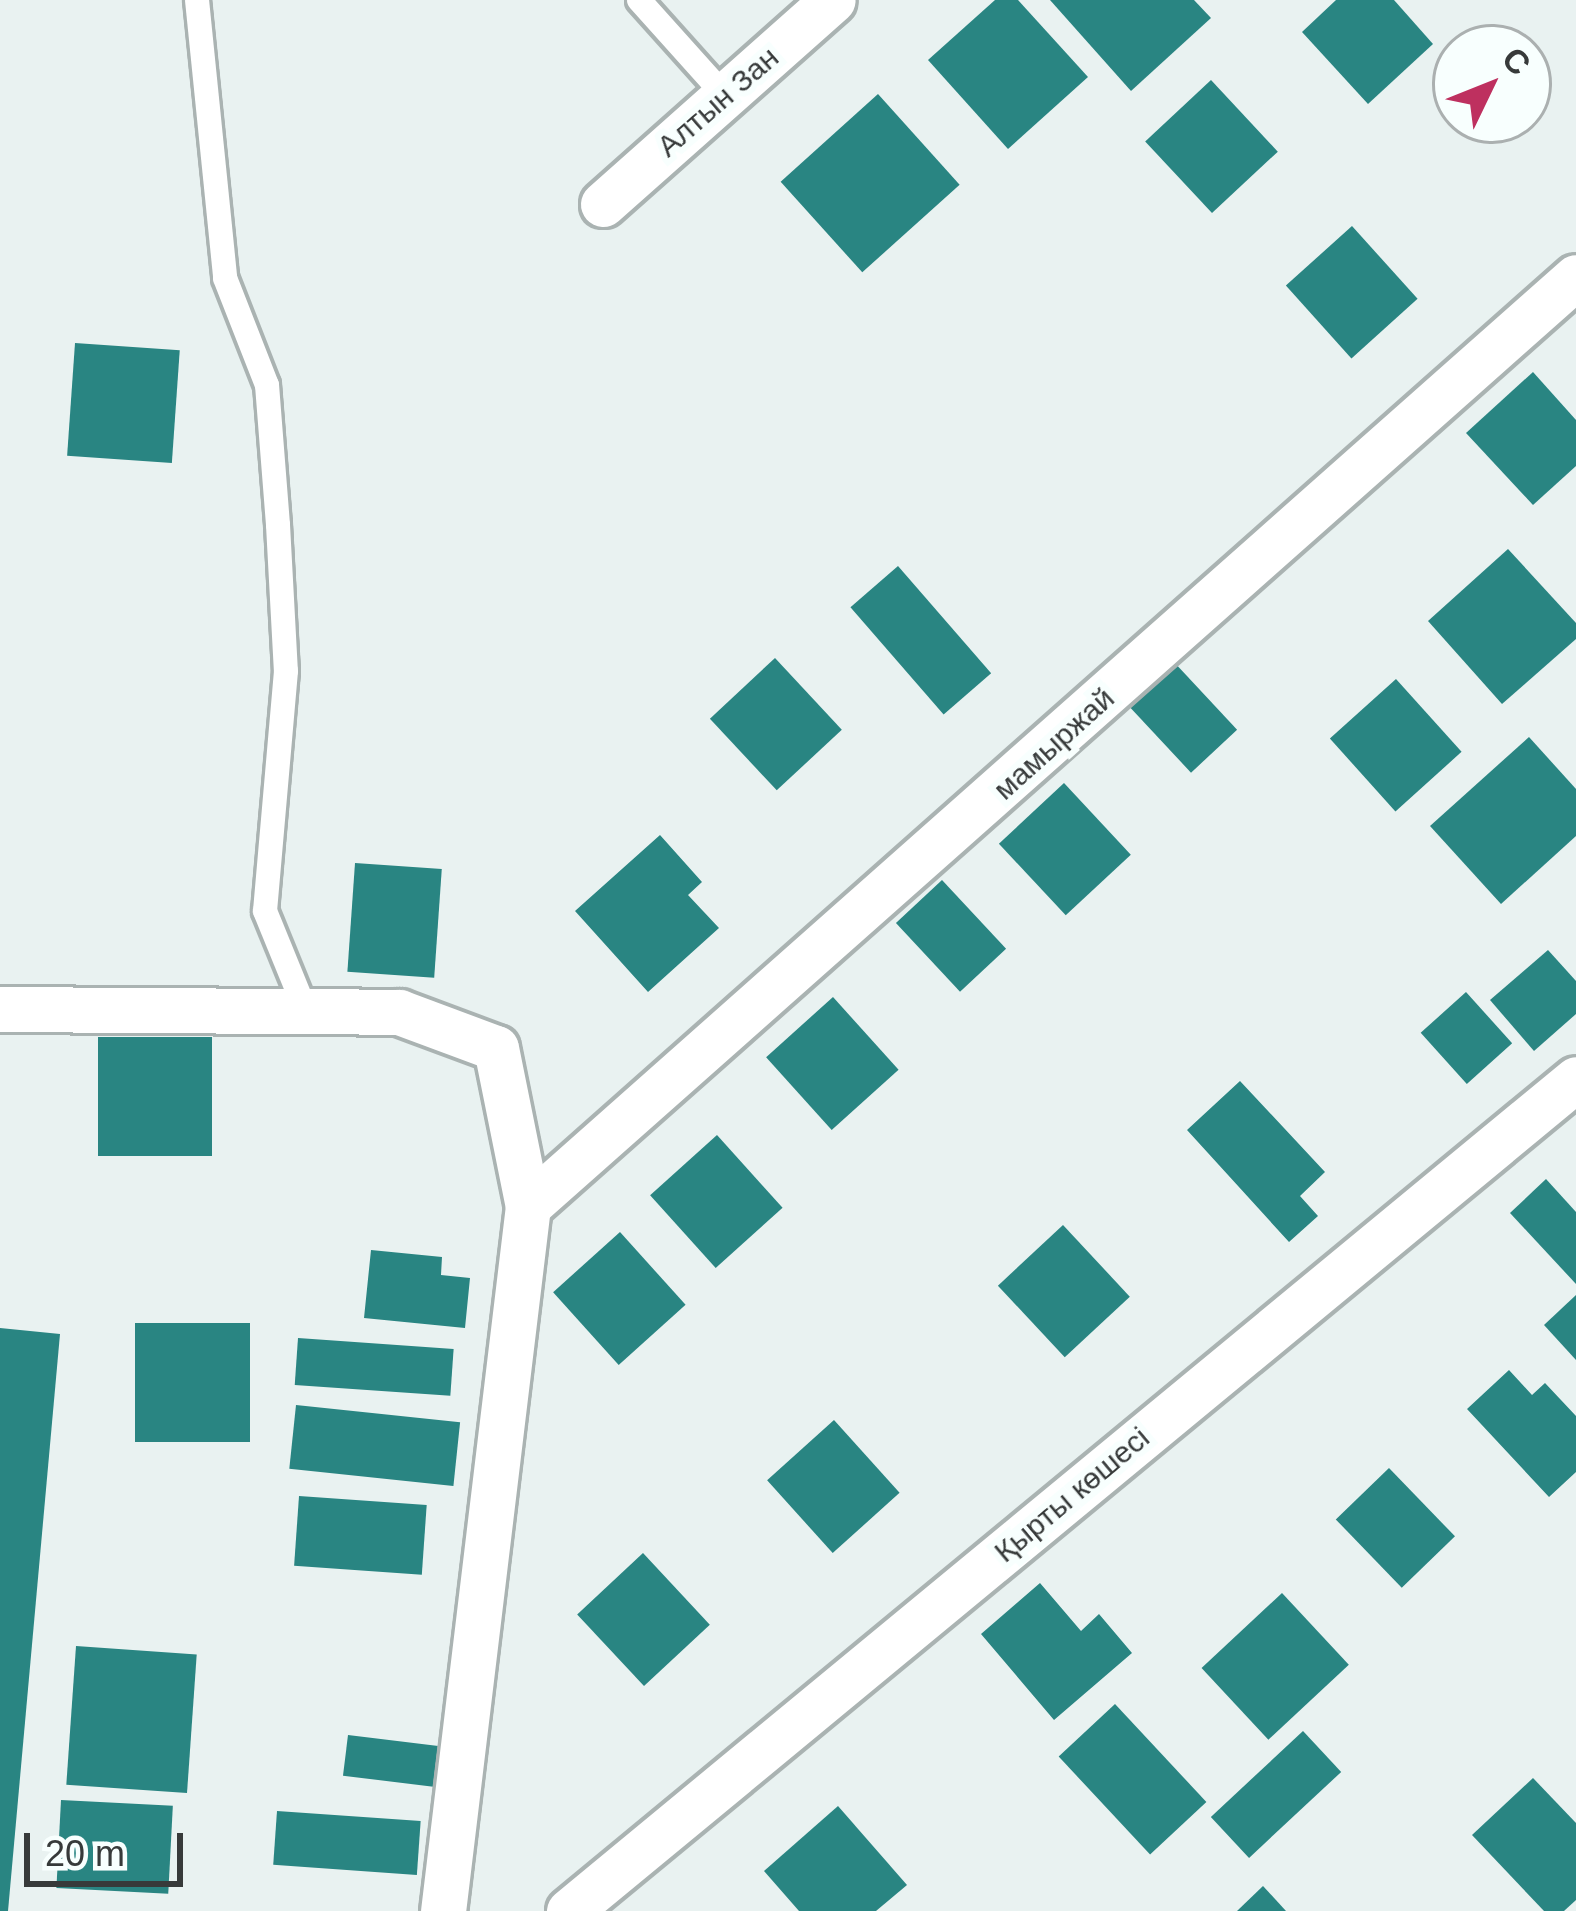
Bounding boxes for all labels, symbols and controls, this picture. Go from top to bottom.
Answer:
north arrow [1432,24,1552,144]
street label: Алтын Зан [650,40,786,164]
text: С [1495,40,1538,82]
street label: мамыржай [986,681,1122,807]
street label: Қырты көшесі [987,1420,1157,1570]
scale bar [30,1809,189,1883]
text: 20 m [45,1833,125,1874]

